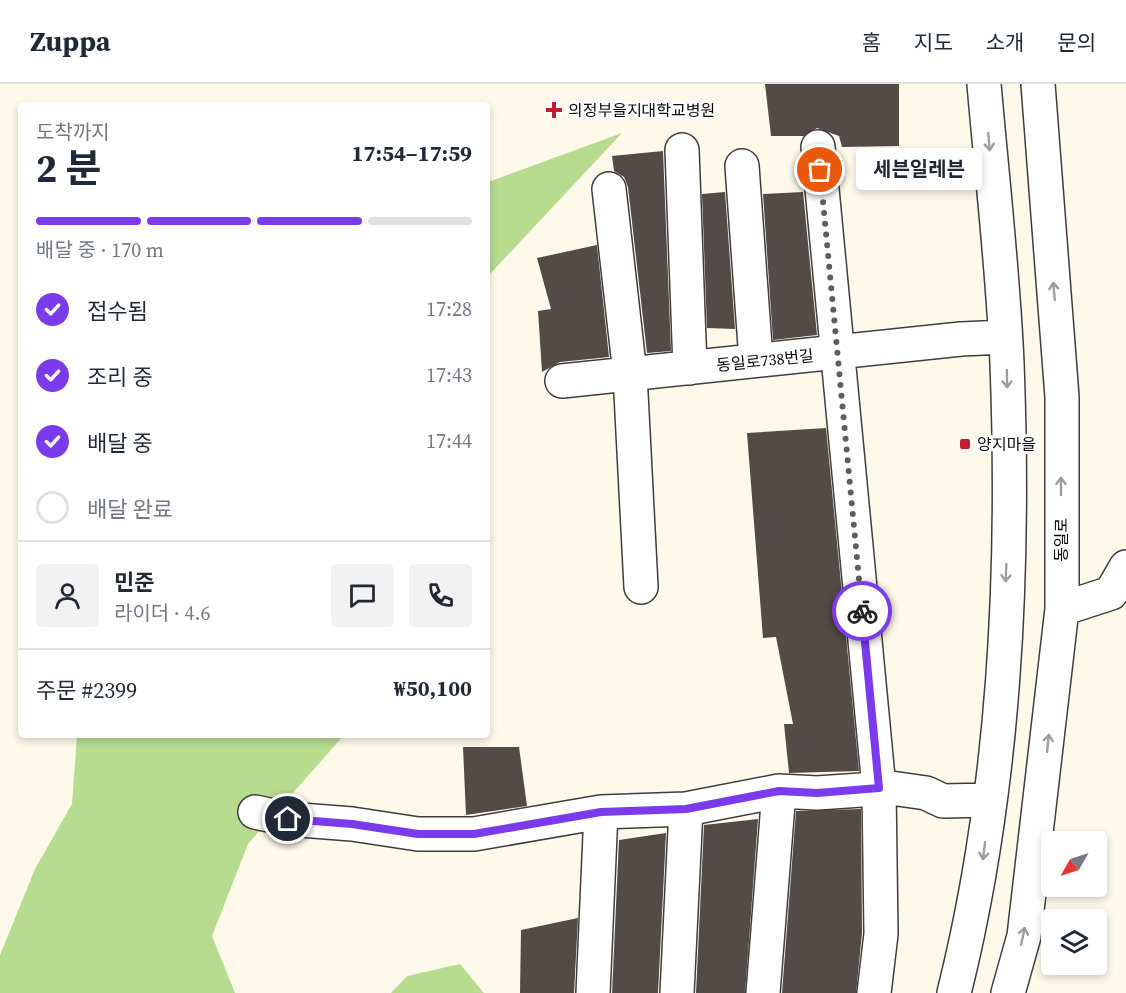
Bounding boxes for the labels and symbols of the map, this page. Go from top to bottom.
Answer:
place label: 의정부을지대학교병원 [568,99,715,121]
marker: 의정부을지대학교병원 [545,101,563,119]
one-way arrow [984,132,995,152]
pin [794,144,845,195]
callout: 세븐일레븐 [856,149,982,191]
one-way arrow [1049,282,1060,302]
street label: 동일로738번길 [715,344,815,376]
one-way arrow [1002,368,1013,388]
place label: 양지마을 [977,433,1036,455]
marker: 양지마을 [958,437,972,451]
one-way arrow [1056,476,1067,496]
street label: 동일로 [1050,518,1072,562]
one-way arrow [1001,563,1012,583]
courier [832,581,892,641]
one-way arrow [1042,734,1053,754]
pin [262,793,313,844]
north arrow [1041,831,1107,897]
one-way arrow [979,841,990,861]
one-way arrow [1018,927,1029,947]

